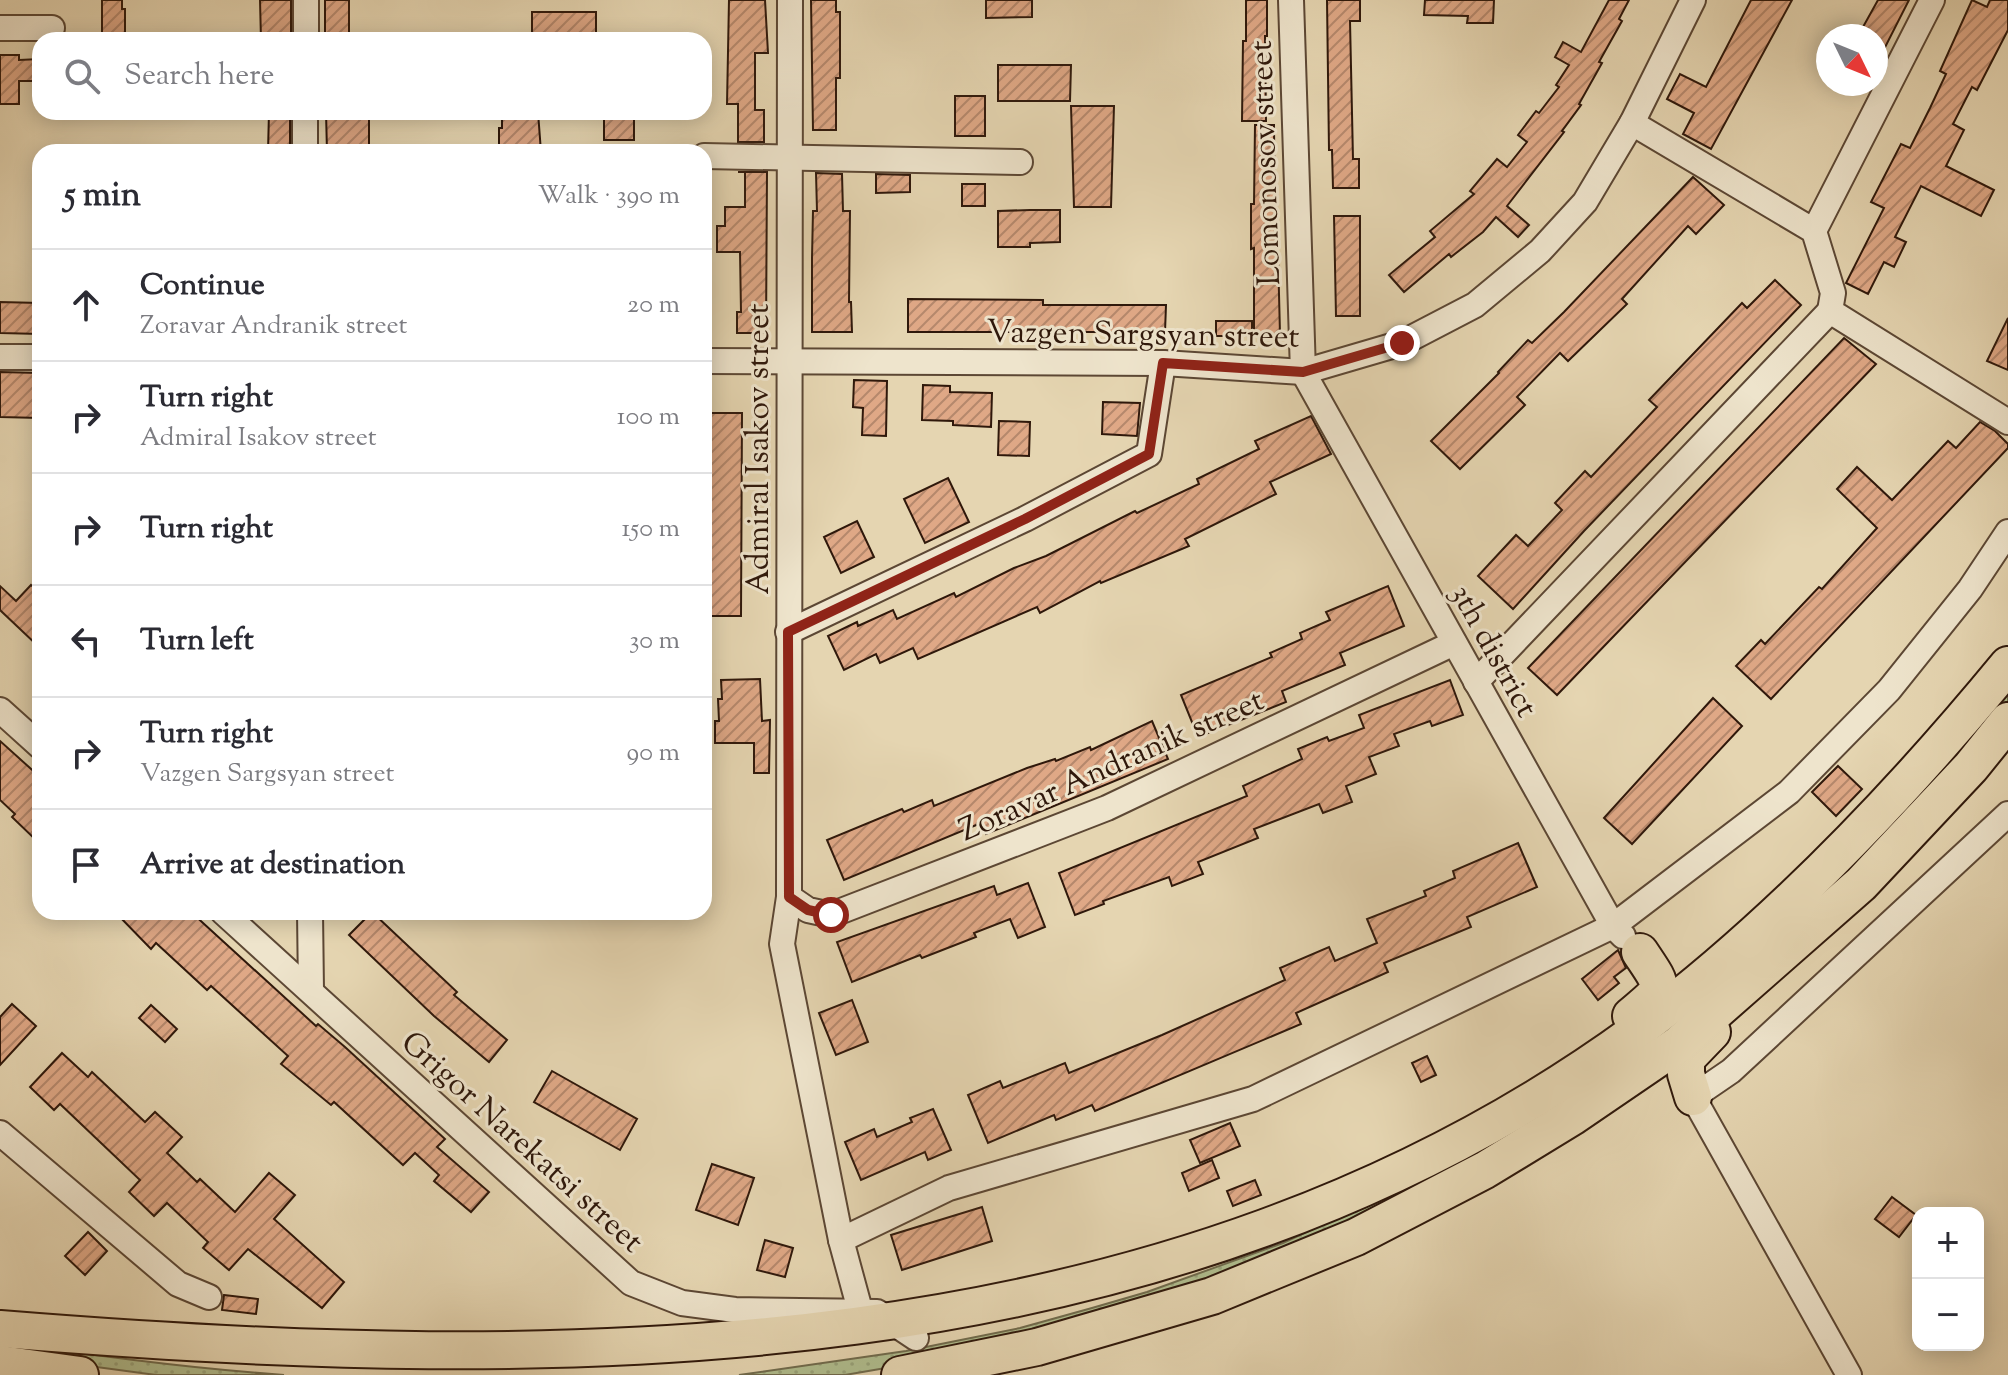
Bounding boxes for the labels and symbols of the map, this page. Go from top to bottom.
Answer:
north arrow [1816,24,1888,96]
street label: Lomonosov street [1240,39,1294,286]
street label: Admiral Isakov street [737,303,783,595]
street label: Vazgen Sargsyan street [986,310,1300,362]
route end [1384,325,1420,361]
street label: 3th district [1437,576,1548,727]
street label: Zoravar Andranik street [953,679,1272,855]
route start [813,897,849,933]
street label: Grigor Narekatsi street [389,1022,653,1265]

